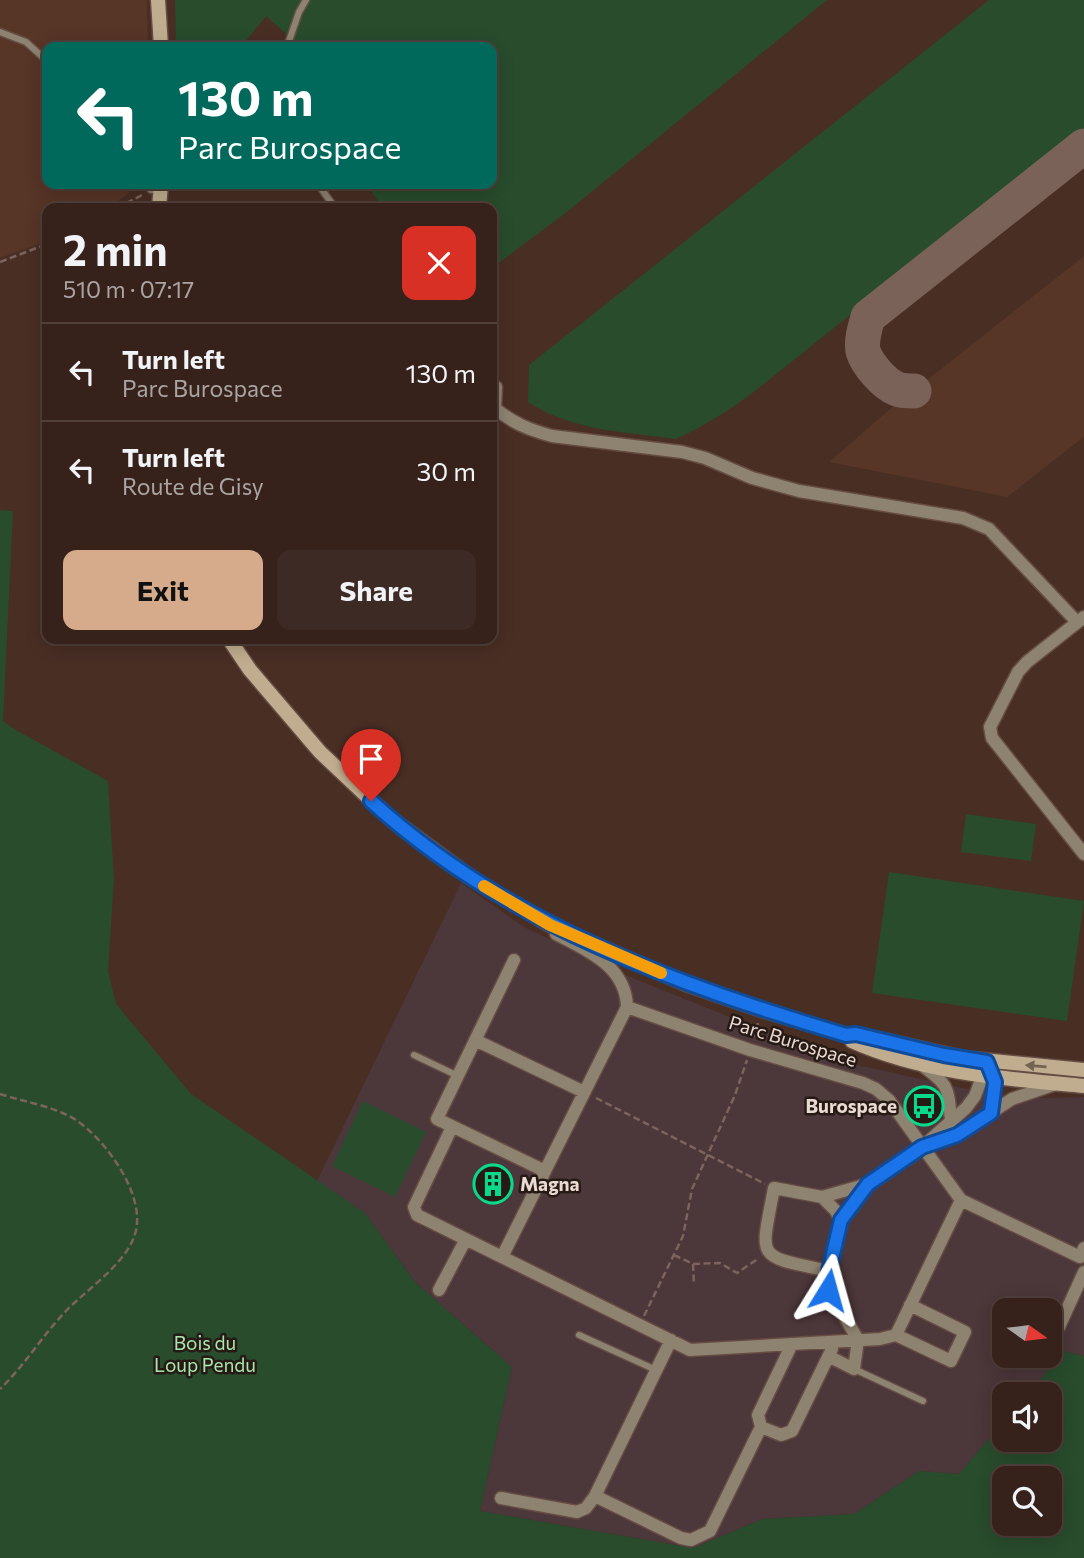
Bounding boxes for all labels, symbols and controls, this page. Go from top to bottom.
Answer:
text: 130 m [178,66,313,126]
icon: left [63,70,154,161]
text: Parc Burospace [178,126,402,166]
text: 2 min [63,223,168,275]
button: close [402,226,476,300]
text: 510 m · 07:17 [63,275,194,303]
text: Turn left [122,343,225,374]
icon: left [63,353,101,391]
text: 130 m [405,357,476,388]
text: Parc Burospace [122,374,283,402]
text: Turn left [122,441,225,472]
icon: left [63,451,101,489]
text: 30 m [417,455,476,486]
text: Route de Gisy [122,472,264,500]
button: Exit [63,550,263,630]
button: Share [277,550,476,630]
pin [341,729,401,801]
icon: arrive [352,740,390,778]
street label: Parc Burospace [726,1010,860,1071]
one-way arrow [1025,1060,1047,1071]
bus stop icon: Burospace [903,1085,945,1127]
place label: Burospace [806,1094,897,1117]
building icon: Magna [472,1163,514,1205]
place label: Magna [520,1172,580,1195]
position arrow [791,1253,865,1327]
north arrow [992,1298,1062,1368]
map controls [992,1298,1062,1536]
park label: Bois du Loup Pendu [154,1331,256,1376]
button: sound [992,1382,1062,1452]
button: search [992,1466,1062,1536]

